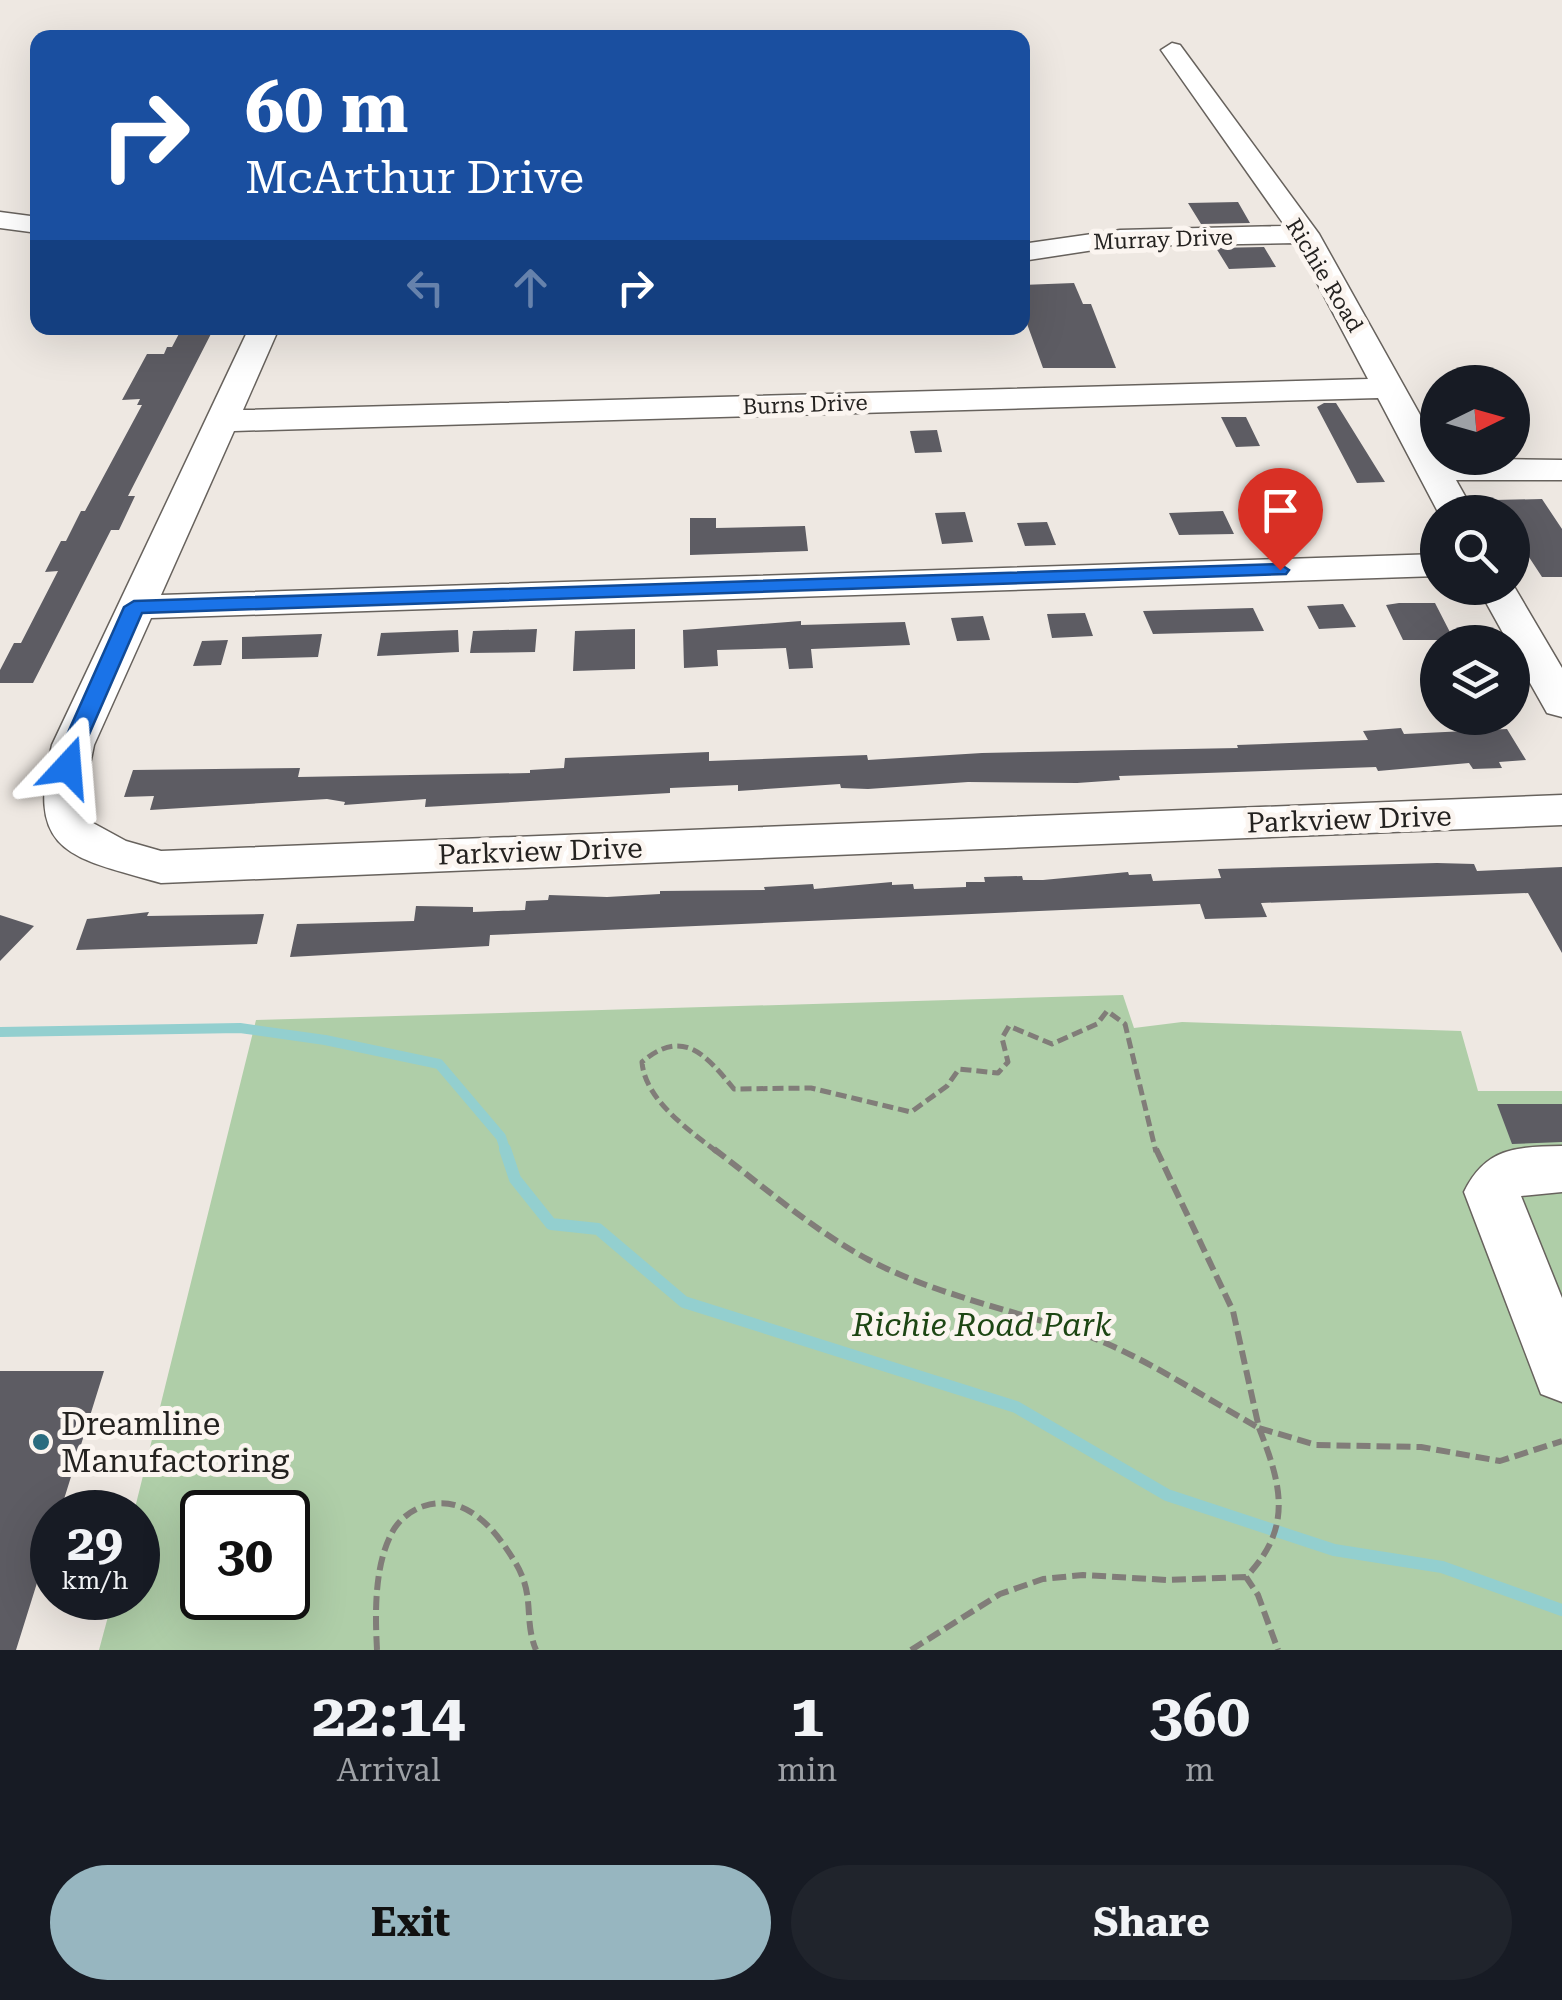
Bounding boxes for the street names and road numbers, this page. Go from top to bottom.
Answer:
street label: Richie Road [1281,214,1368,336]
street label: Murray Drive [1093,225,1233,254]
street label: Burns Drive [742,390,868,419]
street label: Parkview Drive [1246,799,1452,840]
street label: Parkview Drive [437,831,643,872]

